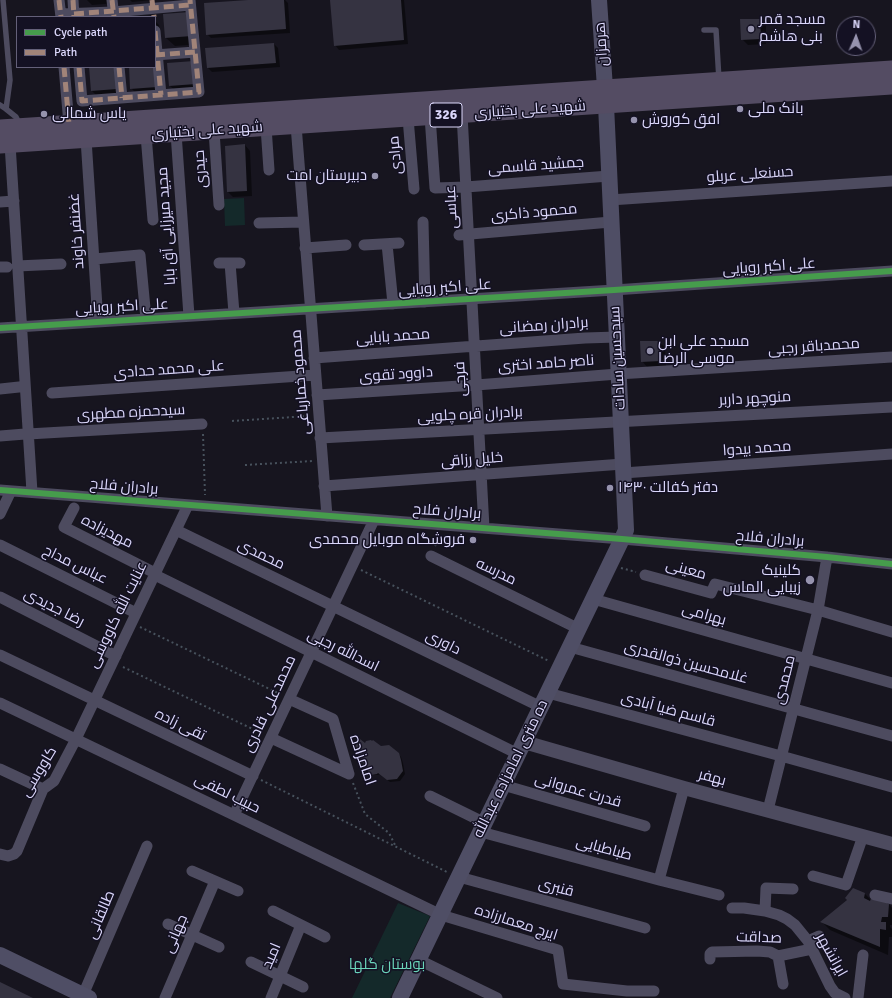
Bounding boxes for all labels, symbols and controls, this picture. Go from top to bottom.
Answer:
place label: مسجد قمر بنی هاشم [759,11,826,46]
legend [16,16,156,68]
north arrow [836,16,876,56]
text: N [852,18,860,31]
street label: هرمزان [591,21,613,67]
marker: مسجد قمر بنی هاشم [746,24,756,34]
text: Cycle path [54,25,107,40]
text: Path [54,45,77,60]
street label: شهید علی بختیاری [474,97,586,123]
place label: بانک ملی [748,100,803,118]
road number: 326 [430,103,462,127]
marker: بانک ملی [735,104,745,114]
place label: یاس شمالی [52,105,126,123]
marker: یاس شمالی [39,109,49,119]
place label: افق کوروش [642,111,720,129]
marker: افق کوروش [629,115,639,125]
street label: شهید علی بختیاری [151,118,263,144]
street label: مرادی [385,135,407,175]
street label: حیدری [191,149,211,189]
street label: جمشید قاسمی [487,154,585,178]
street label: حسنعلی عربلو [706,163,794,187]
street label: مجید میرزایی آق بابا [154,166,180,286]
place label: دبیرستان امت [286,167,367,185]
marker: دبیرستان امت [370,171,380,181]
street label: عباسی [442,185,462,229]
street label: غضنفر خاوند [65,192,89,270]
street label: محمود ذاکری [490,200,578,226]
street label: علی اکبر رویایی [722,255,816,279]
street label: علی اکبر رویایی [398,276,492,300]
street label: علی اکبر رویایی [75,296,169,318]
street label: سیدحسین سادات [606,305,630,411]
street label: برادران رمضانی [499,314,589,338]
street label: محمد بابایی [355,325,431,349]
street label: محمود خمارباغی [287,329,315,435]
place label: مسجد علی ابن موسی الرضا [658,333,749,368]
street label: محمدباقر رجبی [767,335,861,359]
marker: مسجد علی ابن موسی الرضا [645,346,655,356]
street label: ناصر حامد اختری [497,352,595,376]
street label: علی محمد حدادی [113,357,225,383]
street label: فرجی [451,361,471,397]
street label: داوود تقوی [359,363,433,387]
street label: منوچهر داربر [718,388,792,410]
street label: سیدحمزه مطهری [76,401,186,425]
street label: برادران قره چلویی [417,403,523,427]
street label: محمد بیدوا [722,438,792,460]
street label: خلیل رزاقی [440,449,504,471]
street label: برادران فلاح [89,475,159,499]
place label: دفتر کفالت ۱۴۳۰ [618,479,718,497]
marker: دفتر کفالت ۱۴۳۰ [605,483,615,493]
street label: برادران فلاح [412,501,482,523]
street label: مهدیزاده [78,511,136,553]
street label: برادران فلاح [735,527,805,551]
place label: فروشگاه موبایل محمدی [309,531,465,549]
marker: فروشگاه موبایل محمدی [468,535,478,545]
street label: محمدی [234,536,288,574]
street label: عباس مداح [40,542,110,588]
street label: مدرسه [473,555,519,589]
street label: معینی [664,556,708,584]
street label: عنایت‌ الله کاووسی [84,559,152,671]
place label: کلینیک زیبایی الماس [723,562,801,597]
marker: کلینیک زیبایی الماس [804,574,816,586]
street label: رضا جدیدی [21,585,87,631]
street label: بهرامی [680,600,728,630]
street label: اسدالله رجبی [304,626,382,676]
street label: داوری [422,627,464,659]
street label: غلامحسین ذوالقدری [622,638,750,688]
street label: محمدعلی قادری [240,653,300,755]
street label: محمدی [770,653,800,707]
street label: قاسم ضیا آبادی [619,689,717,731]
street label: ده متری امامزاده عبدالله [470,697,552,841]
street label: تقی زاده [152,705,208,745]
street label: امامزاده [345,732,379,788]
street label: کاووسی [17,743,61,801]
street label: بهفر [696,766,728,790]
street label: حبیب لطفی [191,770,263,818]
street label: قدرت عمروانی [533,770,623,812]
street label: طباطبایی [574,833,634,865]
street label: قنبری [536,875,576,901]
street label: طالقانی [83,888,119,942]
street label: ایرج معمارزاده [472,901,560,945]
street label: جهانی [160,912,192,956]
street label: صداقت [736,928,782,948]
street label: ایرانشهر [812,930,850,980]
street label: امید [259,940,285,972]
park label: بوستان گلها [349,956,425,974]

